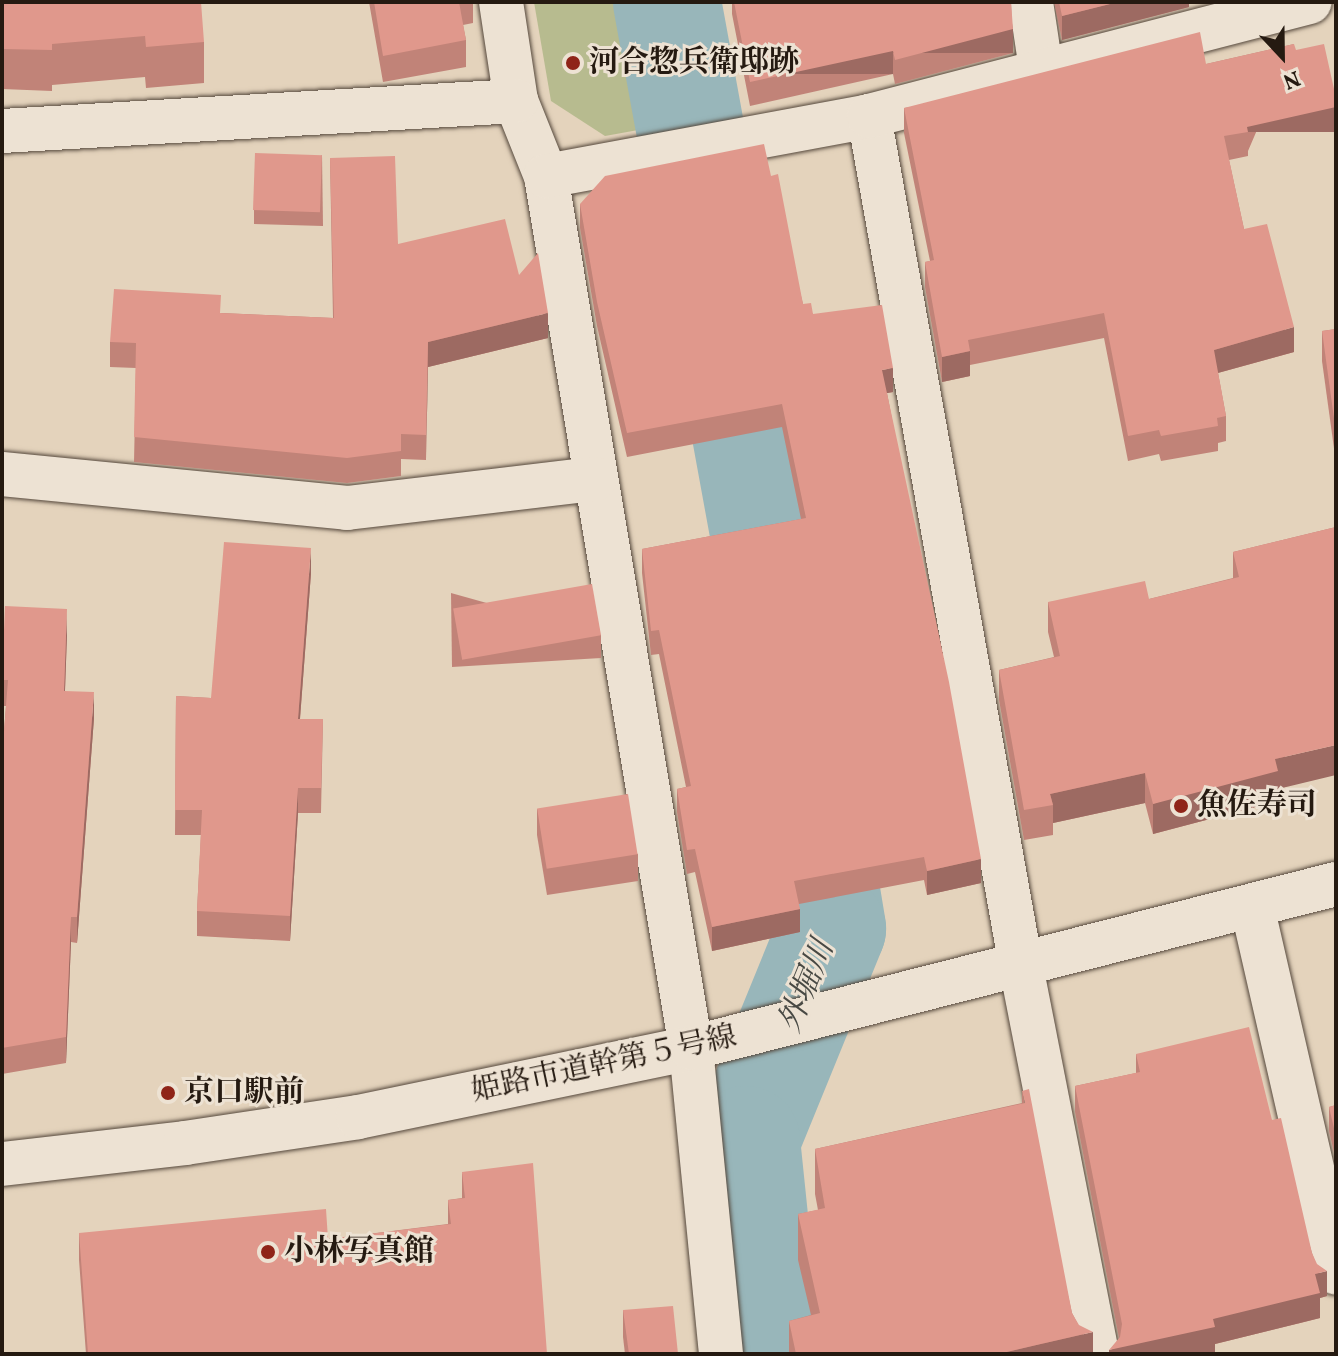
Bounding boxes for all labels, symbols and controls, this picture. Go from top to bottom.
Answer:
north arrow [1242,16,1322,96]
place label: 河合惣兵衛邸跡 [589,45,799,81]
marker: 河合惣兵衛邸跡 [564,54,582,72]
text: N [1278,61,1304,96]
place label: 魚佐寿司 [1197,788,1317,824]
marker: 魚佐寿司 [1172,797,1190,815]
water label: 外堀川 [772,935,844,1039]
street label: 姫路市道幹第５号線 [468,1019,740,1111]
place label: 京口駅前 [184,1075,304,1111]
marker: 京口駅前 [159,1084,177,1102]
place label: 小林写真館 [284,1234,434,1270]
marker: 小林写真館 [259,1243,277,1261]

